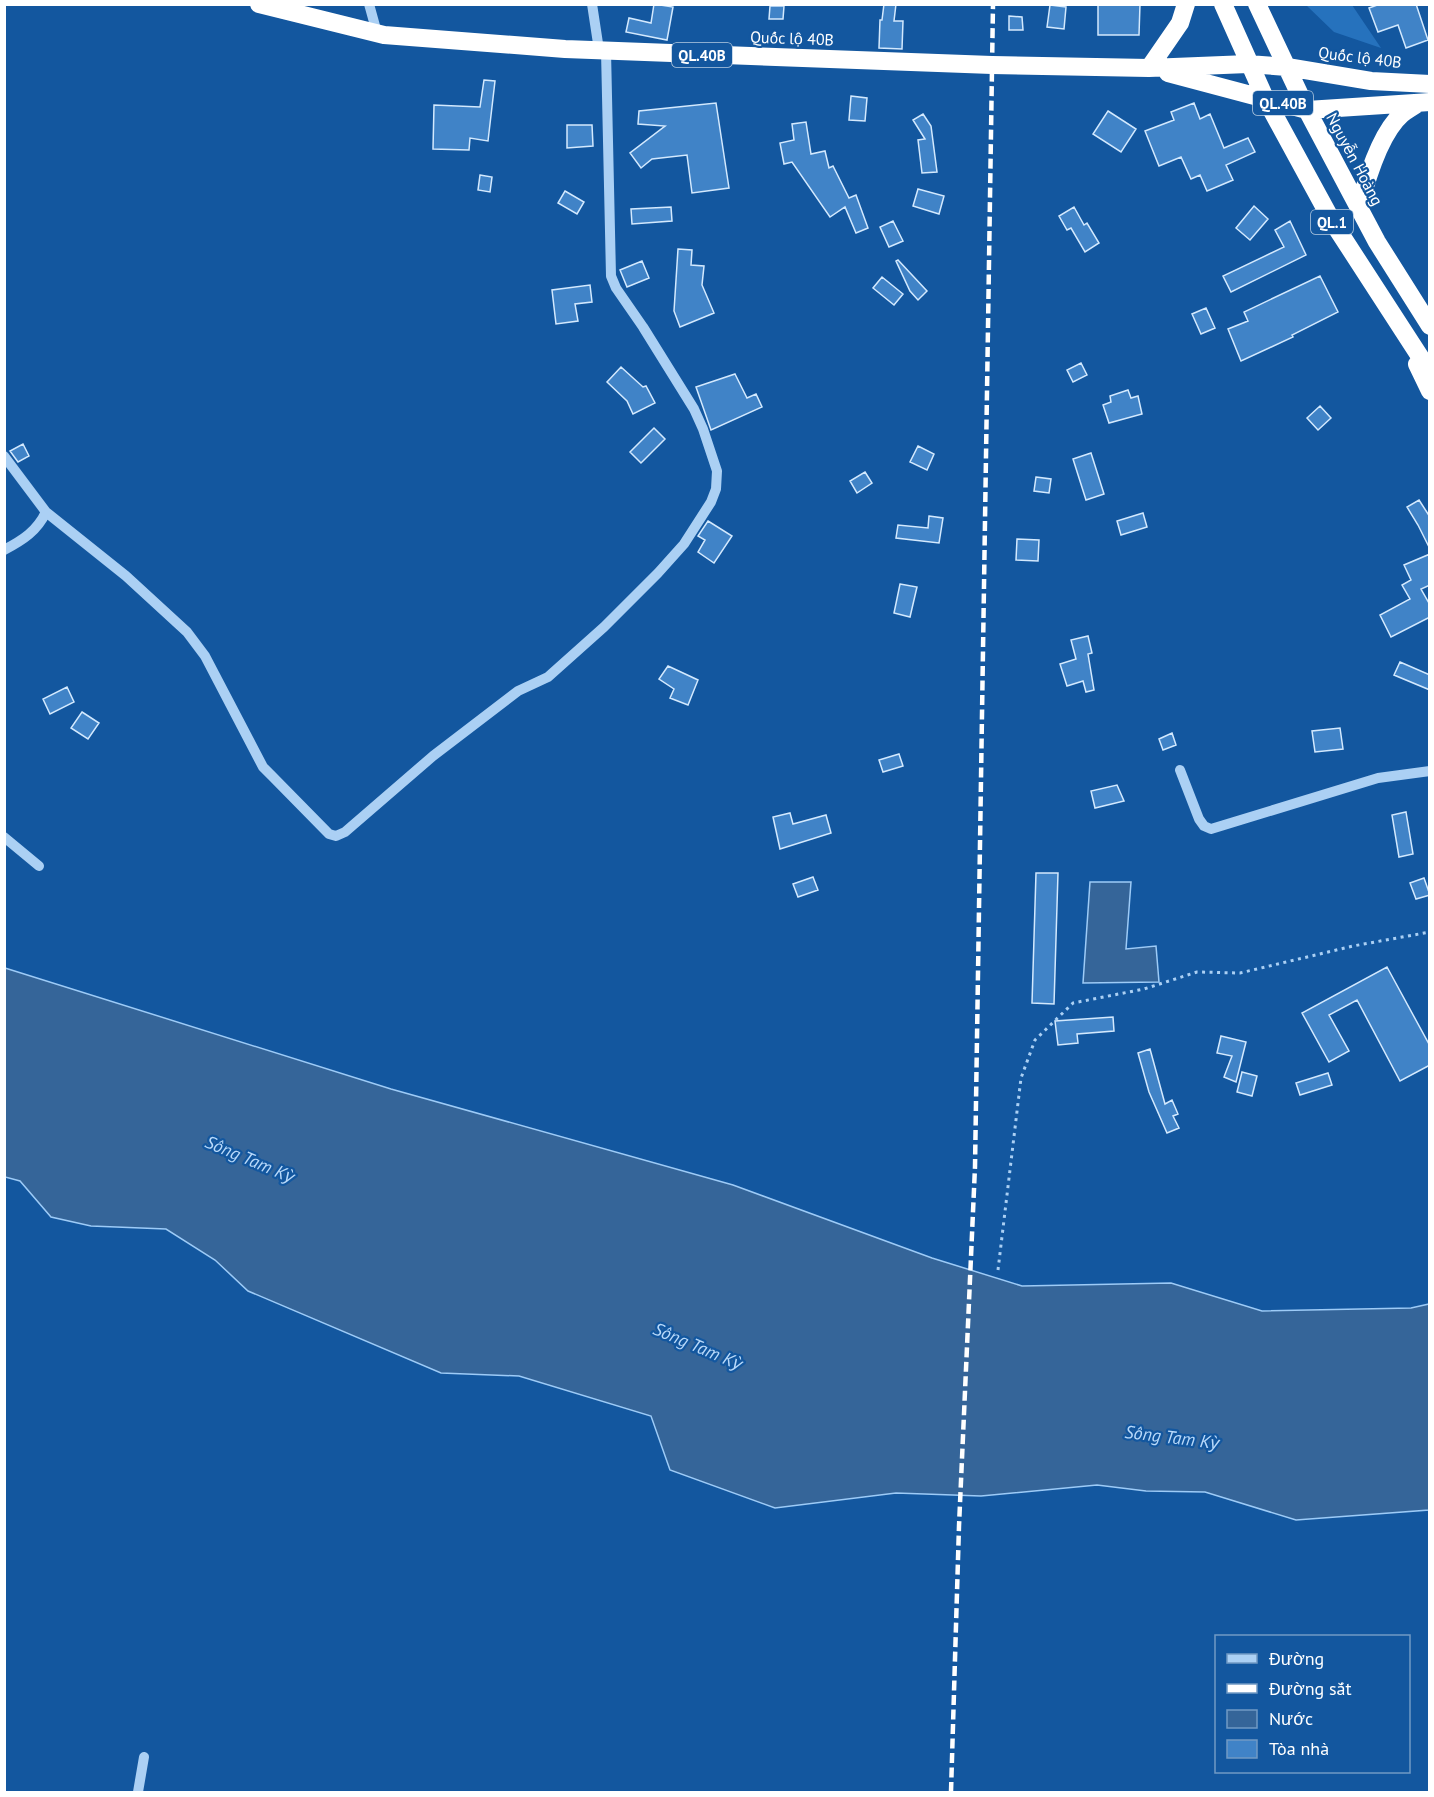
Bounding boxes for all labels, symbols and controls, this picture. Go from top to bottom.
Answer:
street label: Quốc lộ 40B [750,27,834,49]
street label: Quốc lộ 40B [1317,42,1403,72]
road number: QL.40B [672,43,732,67]
road number: QL.40B [1253,91,1313,115]
street label: Nguyễn Hoàng [1322,109,1388,209]
road number: QL.1 [1311,210,1353,234]
water label: Sông Tam Kỳ [202,1130,299,1189]
water label: Sông Tam Kỳ [650,1317,747,1376]
water label: Sông Tam Kỳ [1123,1420,1222,1454]
legend [1215,1635,1410,1773]
text: Đường [1268,1647,1324,1670]
text: Đường sắt [1268,1677,1352,1700]
text: Nước [1269,1707,1313,1730]
text: Tòa nhà [1269,1737,1329,1760]

